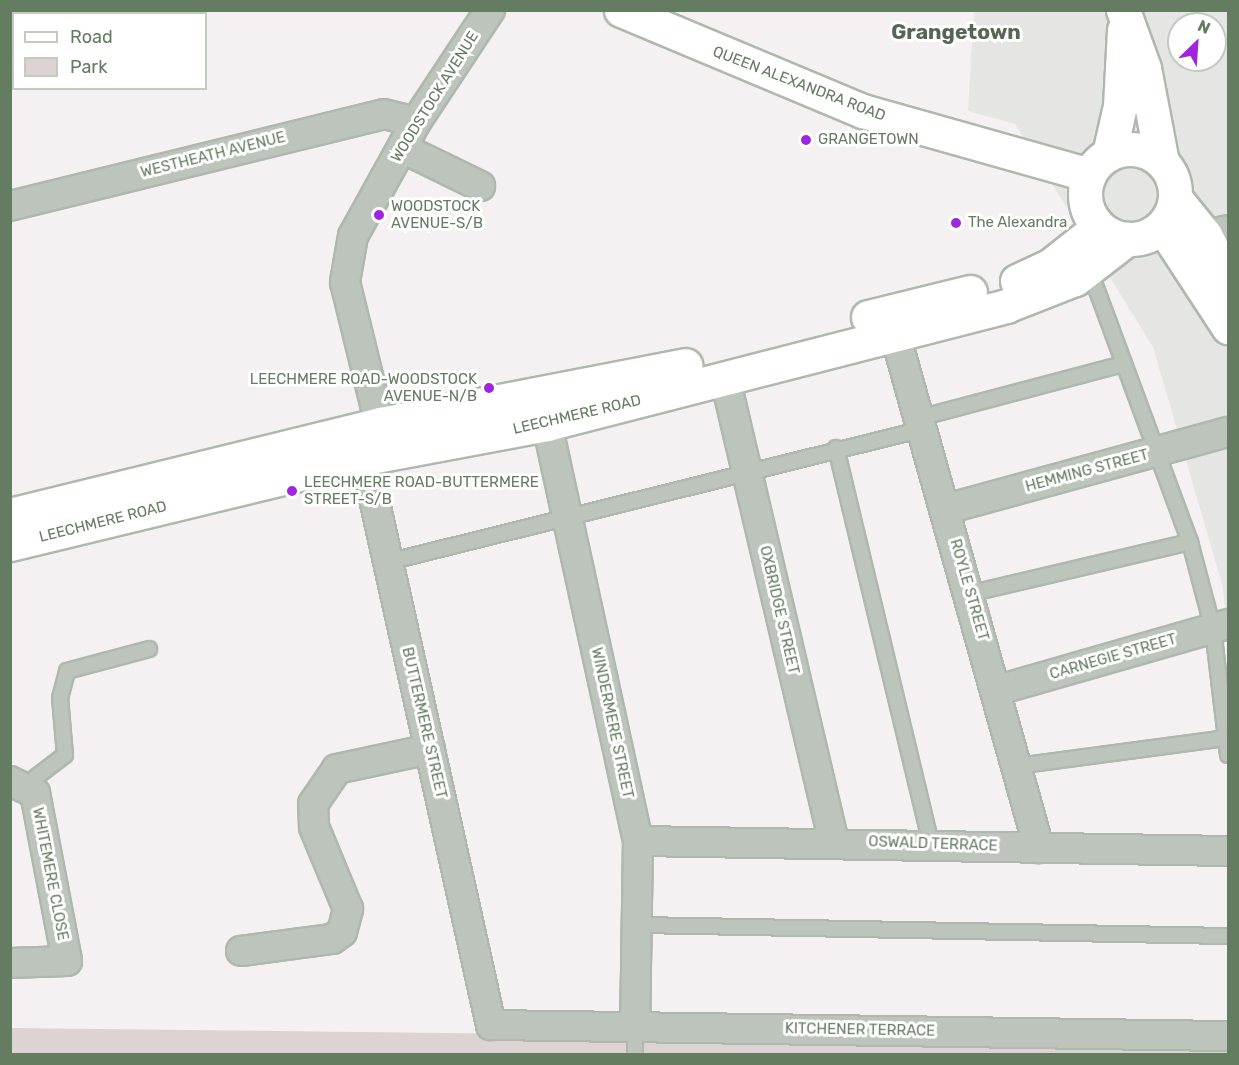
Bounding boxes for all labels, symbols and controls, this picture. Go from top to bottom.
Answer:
legend [12,12,207,90]
north arrow [1167,12,1227,72]
text: N [1195,16,1213,38]
district label: Grangetown [891,19,1021,45]
text: Road [70,26,113,48]
street label: WOODSTOCK AVENUE [387,28,483,166]
street label: QUEEN ALEXANDRA ROAD [710,43,888,125]
text: Park [70,56,107,78]
street label: WESTHEATH AVENUE [138,128,288,182]
place label: GRANGETOWN [818,131,919,149]
marker: GRANGETOWN [799,133,813,147]
place label: WOODSTOCK AVENUE-S/B [391,197,483,232]
marker: WOODSTOCK AVENUE-S/B [372,208,386,222]
place label: The Alexandra [968,214,1068,232]
marker: The Alexandra [949,216,963,230]
place label: LEECHMERE ROAD-WOODSTOCK AVENUE-N/B [250,370,477,405]
marker: LEECHMERE ROAD-WOODSTOCK AVENUE-N/B [482,381,496,395]
street label: LEECHMERE ROAD [511,391,643,439]
street label: HEMMING STREET [1024,446,1150,496]
place label: LEECHMERE ROAD-BUTTERMERE STREET-S/B [304,473,539,508]
marker: LEECHMERE ROAD-BUTTERMERE STREET-S/B [285,484,299,498]
street label: LEECHMERE ROAD [37,497,169,547]
street label: ROYLE STREET [946,537,992,643]
street label: OXBRIDGE STREET [755,544,803,676]
street label: CARNEGIE STREET [1048,630,1178,684]
street label: BUTTERMERE STREET [398,645,450,801]
street label: WINDERMERE STREET [587,646,637,800]
street label: WHITEMERE CLOSE [28,806,72,942]
street label: OSWALD TERRACE [868,833,998,855]
street label: KITCHENER TERRACE [784,1020,936,1040]

